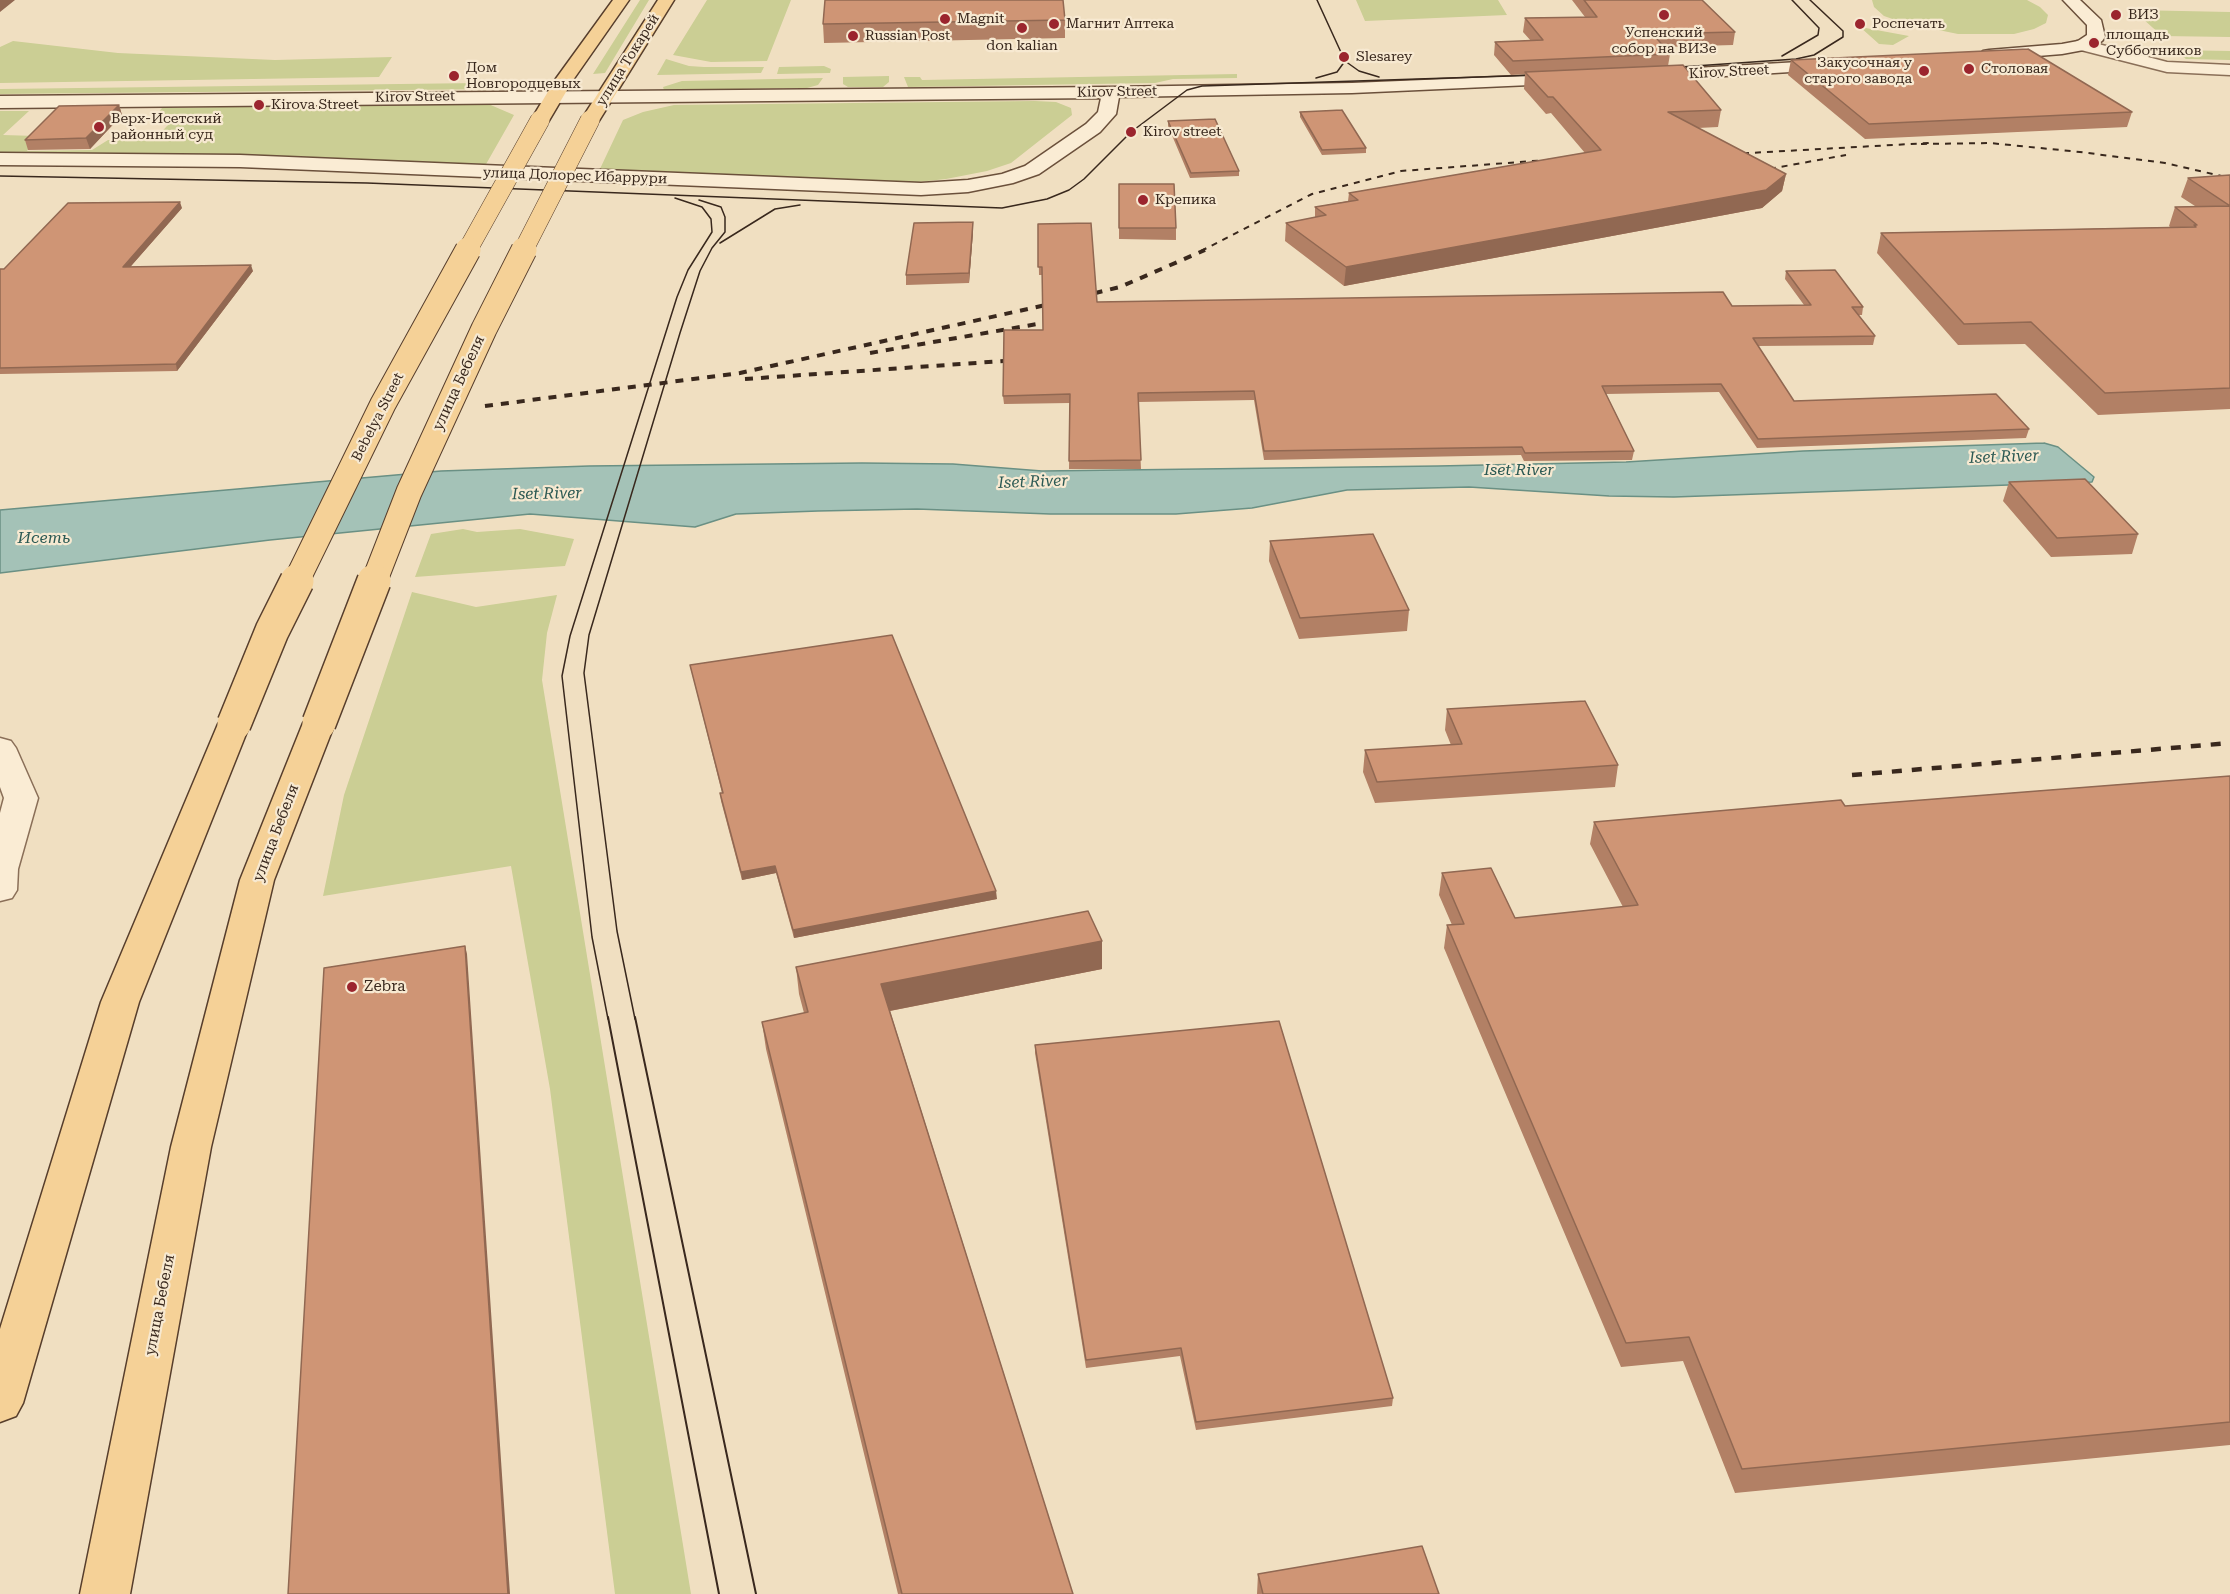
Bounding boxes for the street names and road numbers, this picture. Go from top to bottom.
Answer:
street label: улица Токарей [593,11,663,109]
street label: Kirov Street [1688,62,1770,82]
street label: Kirov Street [1077,83,1157,101]
street label: Kirov Street [375,88,455,106]
street label: улица Долорес Ибаррури [483,164,667,188]
street label: улица Бебеля [429,333,489,433]
street label: Bebelya Street [348,370,408,464]
street label: улица Бебеля [249,782,303,884]
street label: улица Бебеля [141,1253,179,1357]

